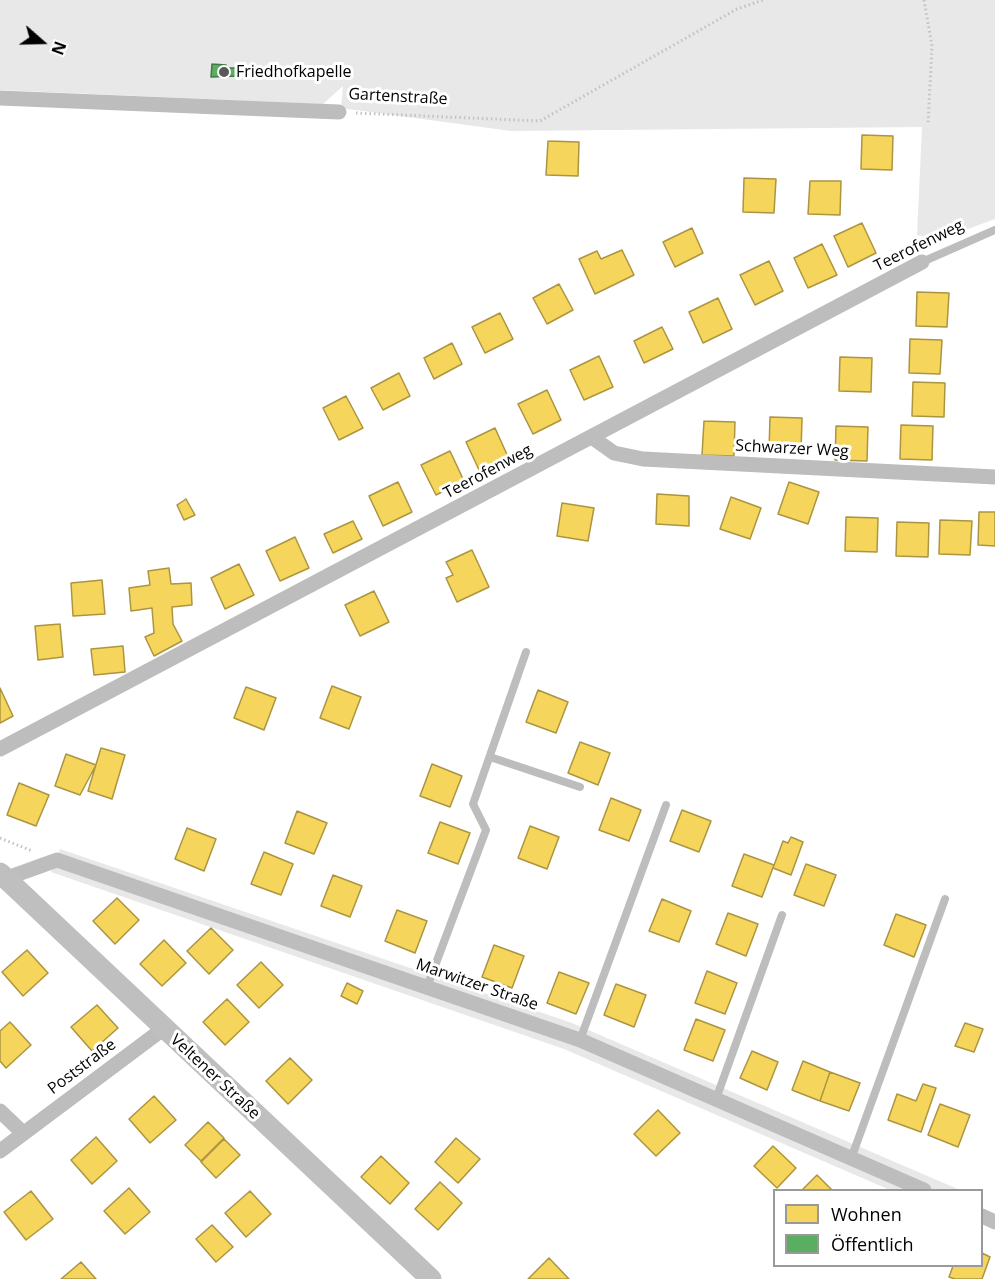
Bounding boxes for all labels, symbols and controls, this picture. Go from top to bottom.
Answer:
north arrow [12,12,72,72]
text: N [46,38,71,58]
place label: Friedhofkapelle [236,62,352,82]
marker: Friedhofkapelle [217,65,231,79]
street label: Gartenstraße [348,85,448,109]
street label: Teerofenweg [871,216,967,276]
street label: Schwarzer Weg [735,436,849,462]
street label: Teerofenweg [441,441,535,503]
street label: Marwitzer Straße [413,955,541,1015]
street label: Veltener Straße [166,1031,264,1123]
street label: Poststraße [44,1035,120,1099]
legend [773,1189,983,1267]
text: Wohnen [831,1202,902,1226]
text: Öffentlich [831,1232,913,1256]

